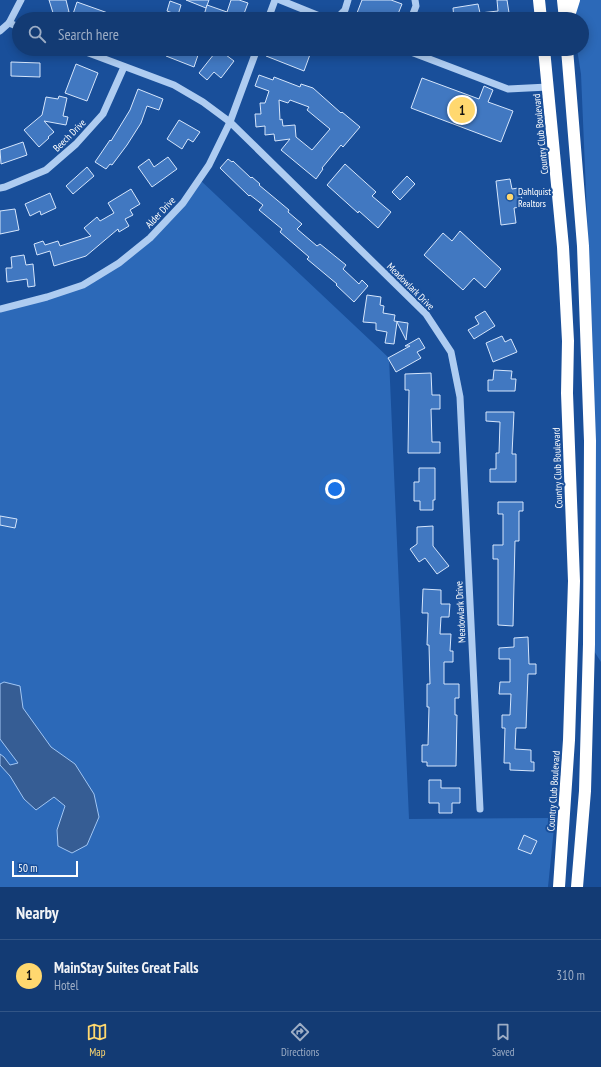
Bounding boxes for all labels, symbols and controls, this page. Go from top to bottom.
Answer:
search box [12,12,589,56]
icon: search [26,23,48,45]
text: Search here [58,25,119,44]
street label: Country Club Boulevard [530,93,551,175]
pin: 1 [449,95,475,125]
street label: Beech Drive [50,116,88,154]
place label: Dahlquist Realtors [518,185,551,210]
marker: Dahlquist Realtors [505,192,515,202]
street label: Alder Drive [142,194,178,231]
street label: Meadowlark Drive [384,260,437,313]
street label: Country Club Boulevard [550,427,565,509]
your location [325,479,345,499]
street label: Meadowlark Drive [452,581,469,643]
street label: Country Club Boulevard [544,750,563,832]
scale bar [12,859,78,878]
text: 50 m [18,861,37,875]
text: Nearby [16,902,59,924]
text: MainStay Suites Great Falls [54,958,199,977]
text: 1 [26,967,32,984]
text: 310 m [556,967,585,984]
text: Hotel [54,977,78,994]
tab: Map [86,1021,108,1059]
tab: Directions [281,1021,319,1059]
tab: Saved [492,1021,515,1059]

